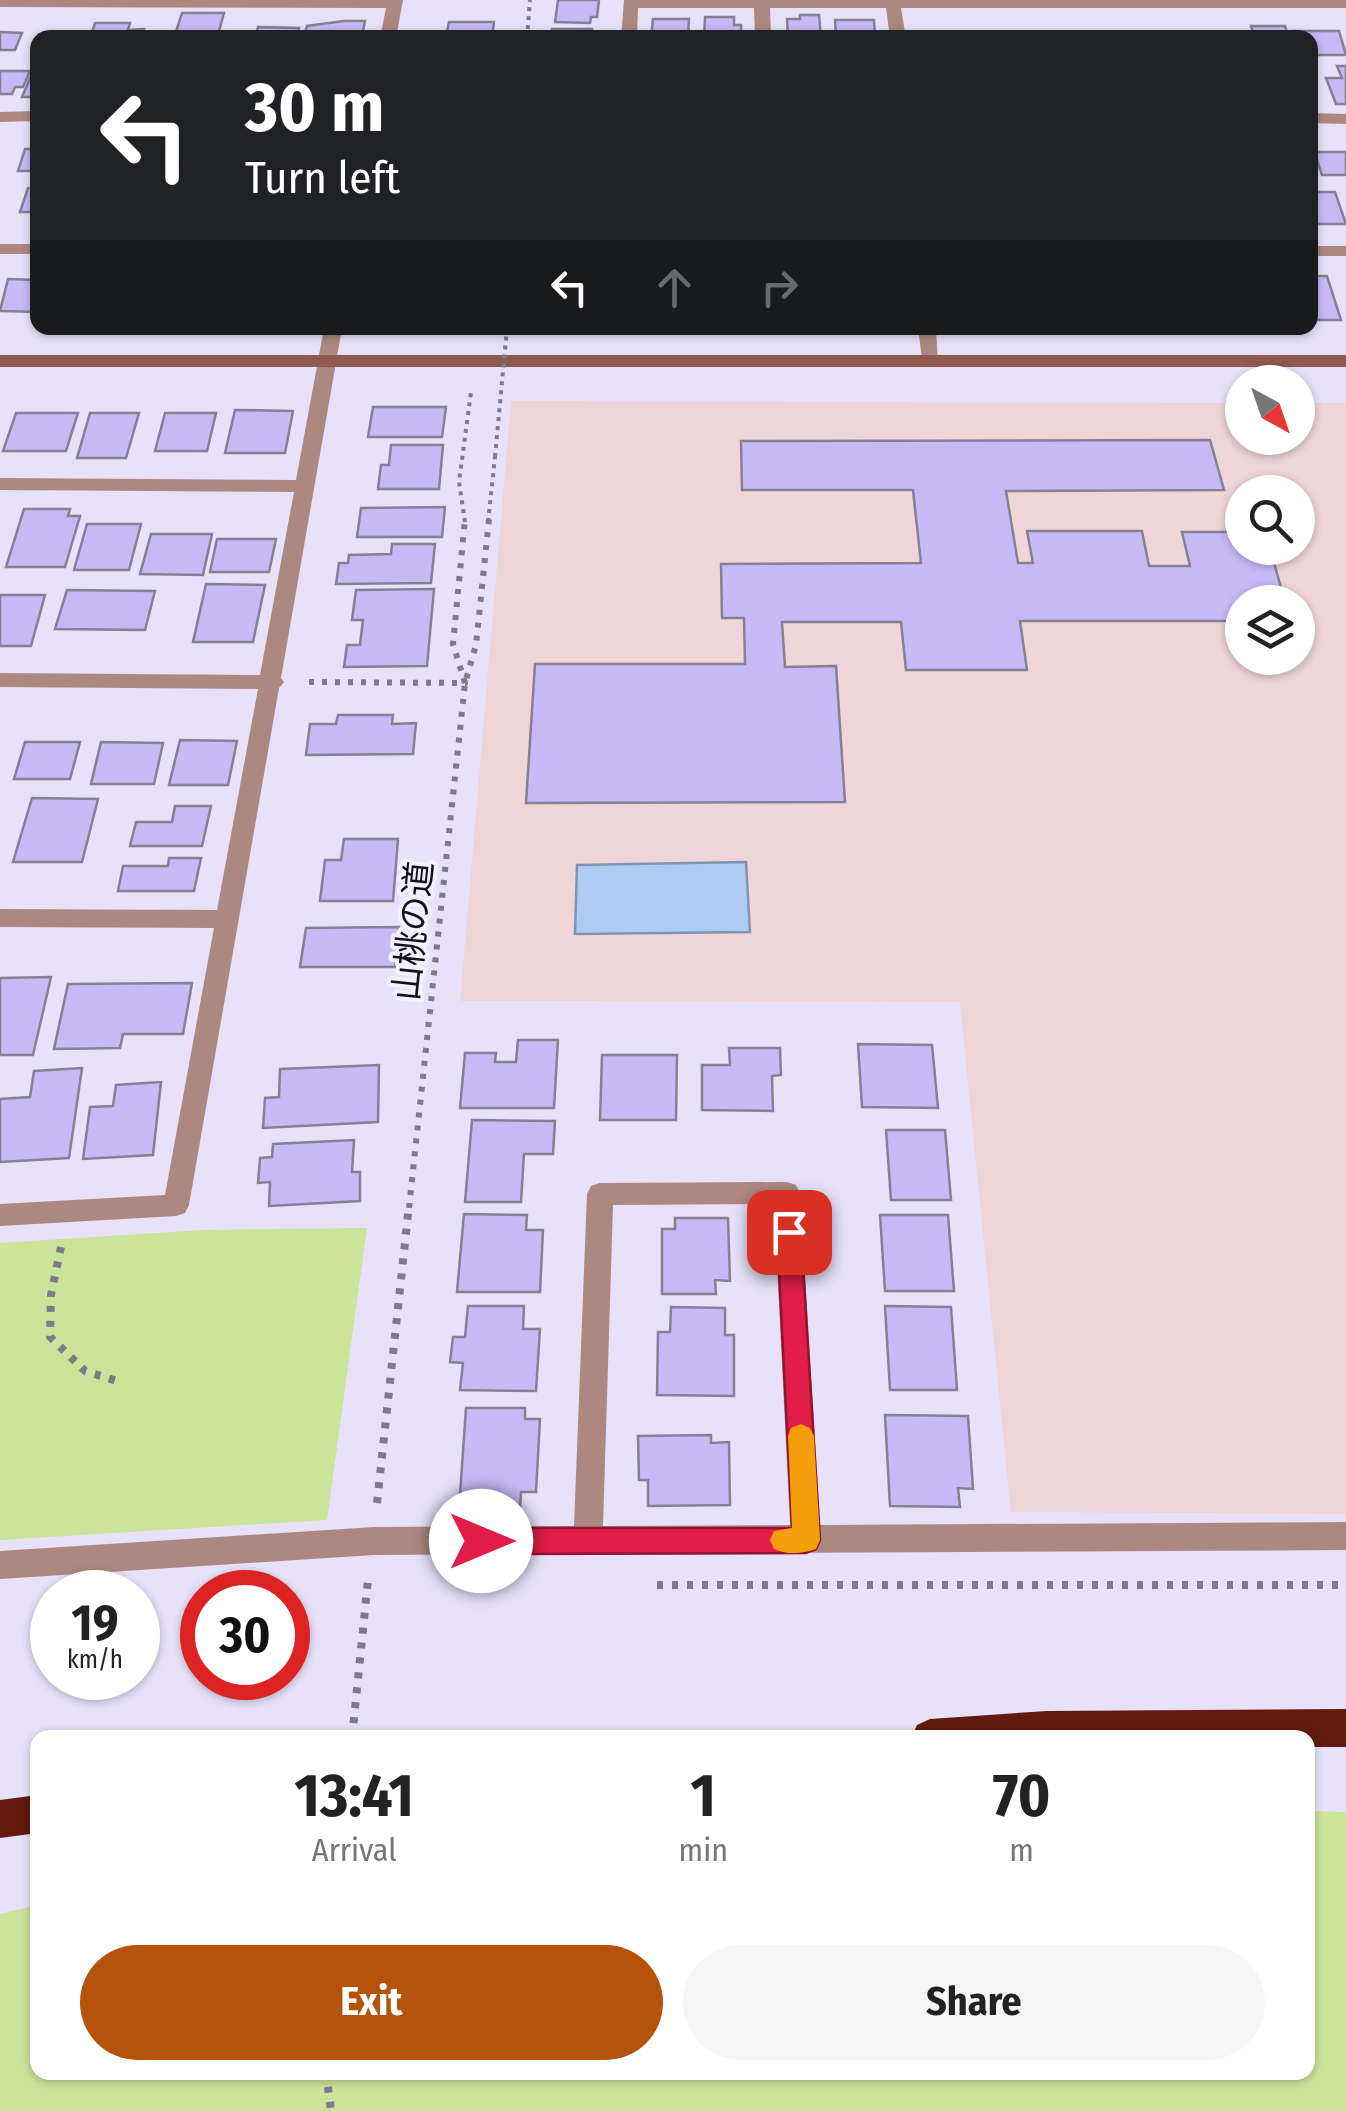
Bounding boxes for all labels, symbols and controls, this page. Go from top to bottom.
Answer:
text: 30 m [245,66,384,150]
icon: left [80,70,210,200]
text: Turn left [245,151,400,205]
icon: left [542,260,597,315]
icon: ahead [647,260,702,315]
icon: right [752,260,807,315]
north arrow [1225,365,1315,455]
map controls [1225,365,1315,675]
button: search [1225,475,1315,565]
button: layers [1225,585,1315,675]
street label: 山桃の道 [385,859,441,1003]
pin [747,1190,832,1275]
icon: arrive [762,1205,817,1260]
position arrow [429,1489,533,1593]
speed limit sign: 30 [180,1570,310,1700]
text: 19 [71,1593,118,1653]
text: km/h [67,1645,123,1675]
text: 13:41 [295,1760,414,1832]
text: 1 [691,1760,716,1832]
text: 70 [993,1760,1050,1832]
text: Arrival [312,1831,397,1869]
text: min [679,1831,728,1869]
text: m [1009,1831,1034,1869]
button: Exit [80,1945,663,2060]
button: Share [683,1945,1265,2060]

